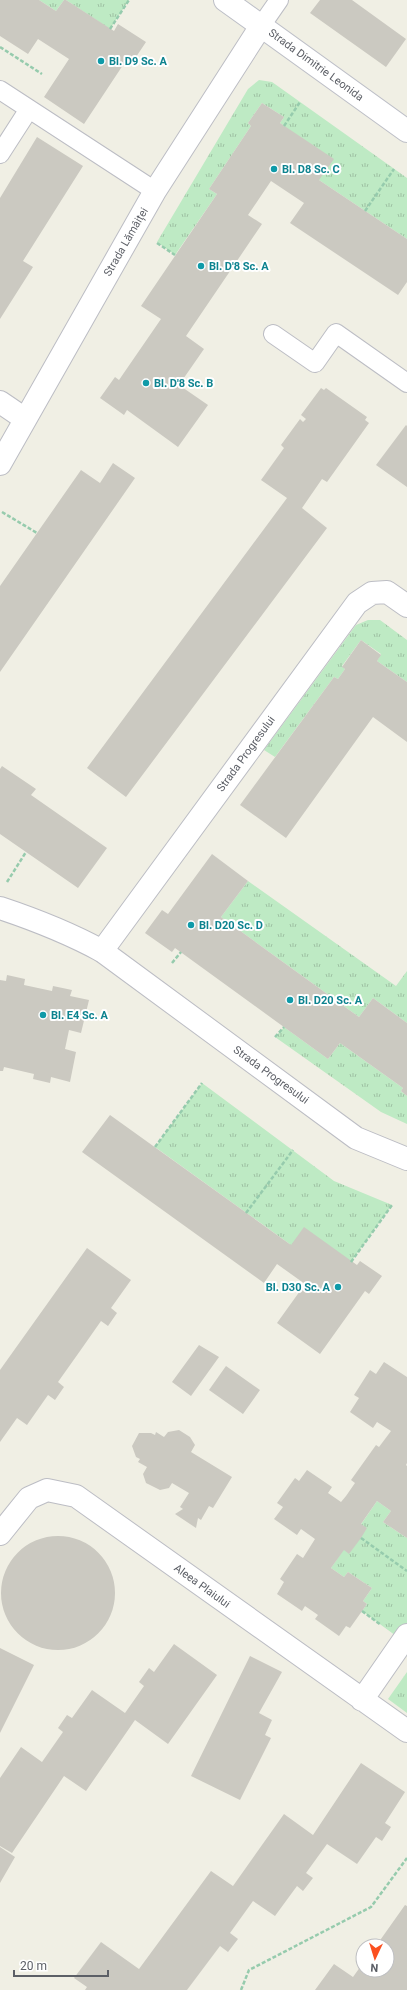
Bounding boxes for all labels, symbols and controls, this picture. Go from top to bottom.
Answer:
street label: Strada Dimitrie Leonida [266,26,366,104]
place label: Bl. D9 Sc. A [109,55,167,68]
marker: Bl. D9 Sc. A [96,56,106,66]
place label: Bl. D8 Sc. C [282,163,340,176]
marker: Bl. D8 Sc. C [269,164,279,174]
street label: Strada Lămâiței [101,205,151,279]
place label: Bl. D'8 Sc. A [209,260,269,273]
marker: Bl. D'8 Sc. A [196,261,206,271]
place label: Bl. D'8 Sc. B [154,377,213,390]
marker: Bl. D'8 Sc. B [141,378,151,388]
street label: Strada Progresului [214,714,278,794]
place label: Bl. D20 Sc. D [199,919,263,932]
marker: Bl. D20 Sc. D [186,920,196,930]
place label: Bl. D20 Sc. A [298,994,363,1007]
marker: Bl. D20 Sc. A [285,995,295,1005]
place label: Bl. E4 Sc. A [51,1009,109,1022]
marker: Bl. E4 Sc. A [38,1010,48,1020]
street label: Strada Progresului [231,1043,311,1107]
place label: Bl. D30 Sc. A [266,1281,331,1294]
marker: Bl. D30 Sc. A [333,1282,343,1292]
street label: Aleea Plaiului [171,1561,233,1611]
north arrow [355,1938,395,1978]
scale bar [14,1952,108,1978]
text: 20 m [20,1959,47,1973]
text: N [370,1961,379,1974]

